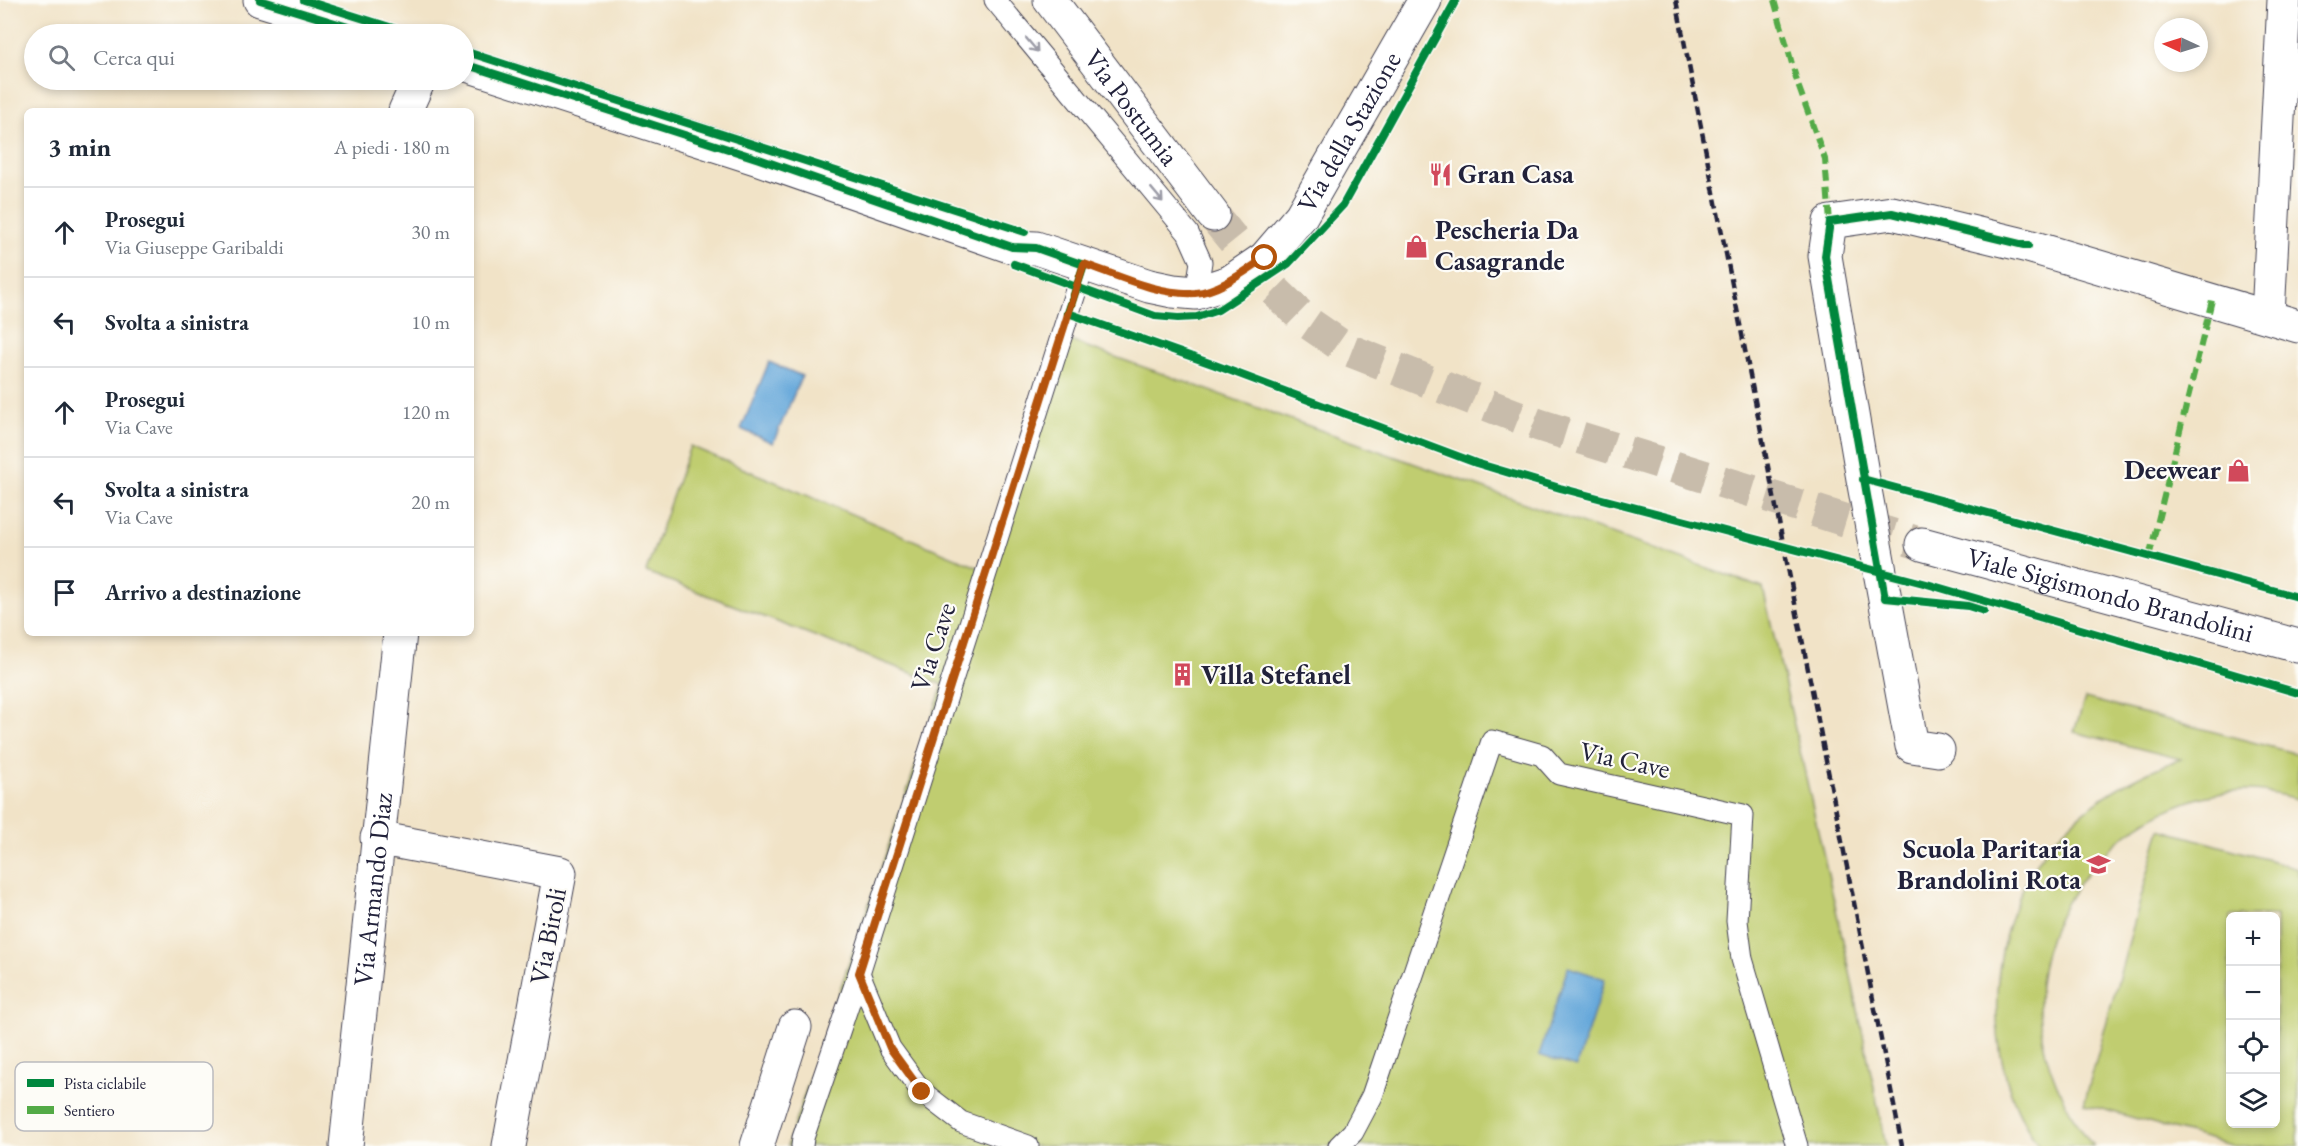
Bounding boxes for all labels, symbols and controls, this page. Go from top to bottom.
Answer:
north arrow [2154,18,2208,72]
search box [24,24,474,90]
one-way arrow [1026,37,1039,53]
icon: search [45,41,78,74]
street label: Via Postumia [1077,42,1187,173]
text: Cerca qui [93,43,175,72]
street label: Via della Stazione [1289,45,1409,219]
text: 3 min [48,130,111,164]
text: A piedi · 180 m [334,134,450,160]
place label: Gran Casa [1458,156,1574,191]
restaurant icon: Gran Casa [1427,161,1453,187]
one-way arrow [1150,187,1163,203]
text: Prosegui [105,205,185,234]
place label: Pescheria Da Casagrande [1435,212,1579,278]
icon: ahead [48,216,81,249]
text: 30 m [411,219,450,245]
shop icon: Pescheria Da Casagrande [1404,233,1430,259]
text: Via Giuseppe Garibaldi [105,234,284,260]
route start [1251,244,1277,270]
icon: left [48,306,81,339]
text: Svolta a sinistra [105,308,249,337]
text: 10 m [411,309,450,335]
text: Prosegui [105,385,185,414]
icon: ahead [48,396,81,429]
text: 120 m [402,399,450,425]
text: Via Cave [105,414,173,440]
place label: Deewear [2124,452,2222,487]
shop icon: Deewear [2226,457,2252,483]
text: Svolta a sinistra [105,475,249,504]
icon: left [48,486,81,519]
text: 20 m [411,489,450,515]
text: Via Cave [105,504,173,530]
street label: Viale Sigismondo Brandolini [1963,539,2258,650]
icon: arrive [48,576,81,609]
text: Arrivo a destinazione [105,578,301,607]
street label: Via Cave [902,598,963,696]
place label: Villa Stefanel [1201,657,1351,692]
building icon: Villa Stefanel [1170,662,1196,688]
street label: Via Cave [1577,733,1673,786]
street label: Via Armando Diaz [345,790,400,988]
place label: Scuola Paritaria Brandolini Rota [1897,831,2081,897]
school or university icon: Scuola Paritaria Brandolini Rota [2086,852,2112,878]
street label: Via Biroli [521,884,574,987]
map controls [2226,912,2280,1128]
button: + [2226,912,2280,966]
button: − [2226,966,2280,1020]
button: locate [2226,1020,2280,1074]
legend [15,1062,213,1131]
text: Pista ciclabile [64,1073,146,1094]
button: layers [2226,1074,2280,1128]
route end [908,1078,934,1104]
text: Sentiero [64,1100,115,1121]

